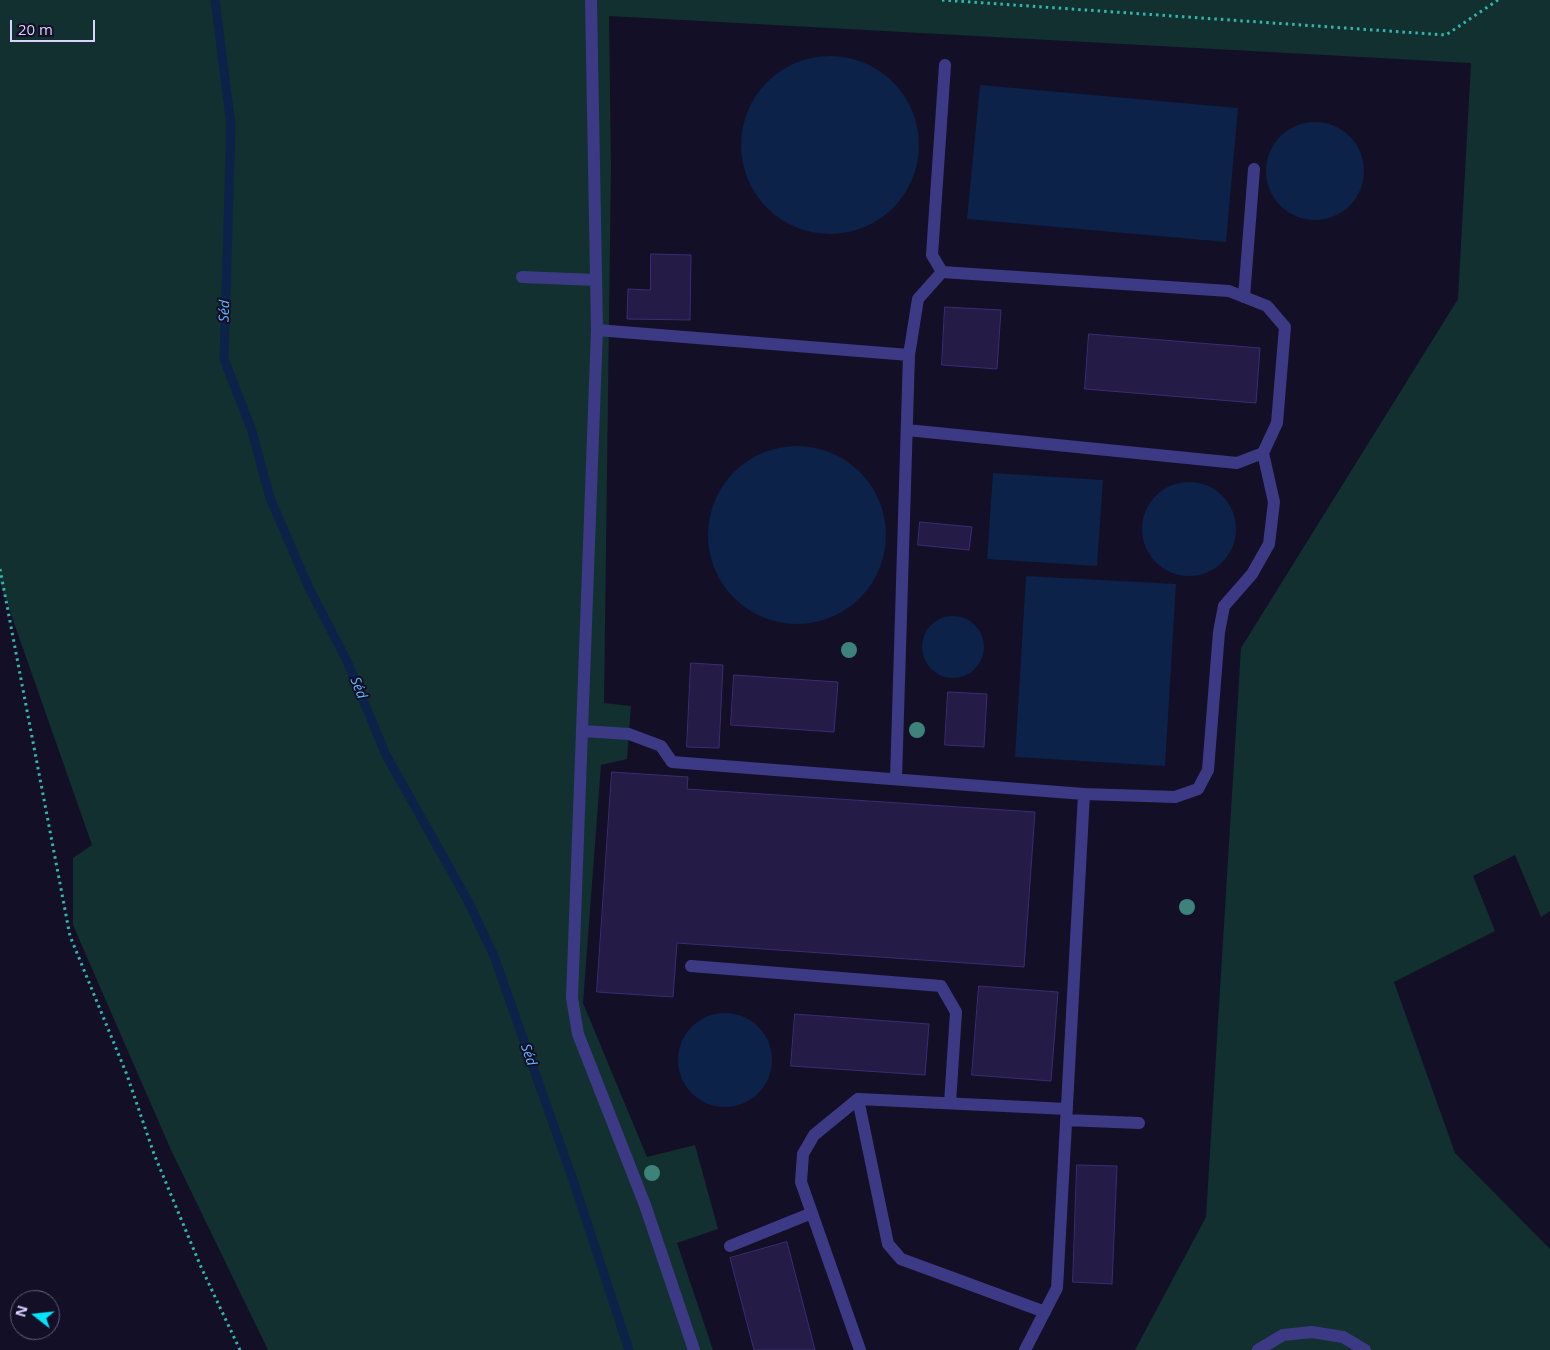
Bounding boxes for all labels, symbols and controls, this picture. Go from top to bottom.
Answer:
scale bar [12,10,98,42]
text: 20 m [18,19,53,39]
water label: Séd [216,300,234,322]
water label: Séd [346,675,370,701]
water label: Séd [516,1042,540,1068]
north arrow [10,1290,60,1340]
text: N [10,1303,32,1319]

